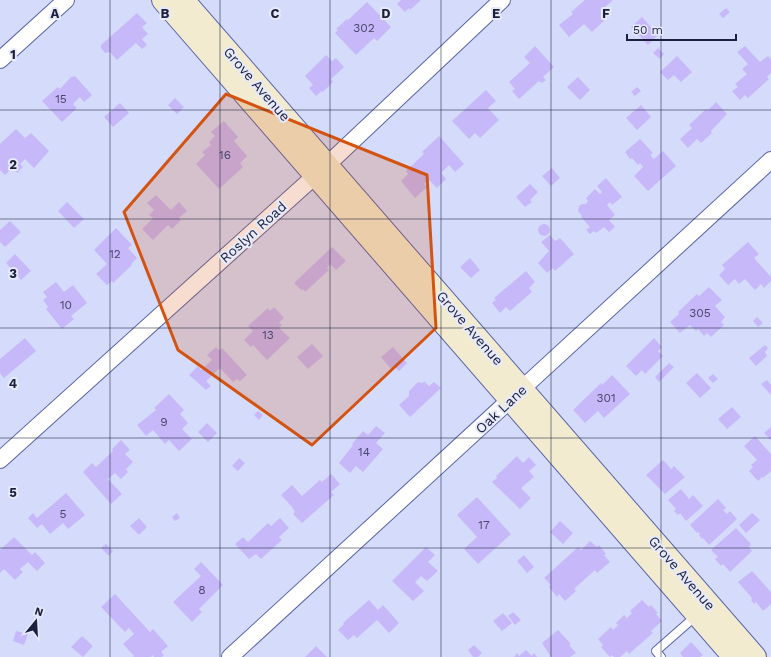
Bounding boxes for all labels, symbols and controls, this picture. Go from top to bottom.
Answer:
text: A [51,6,60,21]
text: B [161,6,170,21]
text: C [271,6,280,21]
text: D [381,6,391,21]
text: E [492,6,500,21]
text: F [602,6,610,21]
scale bar [627,16,736,42]
house number: 302 [353,21,375,35]
text: 50 m [633,23,663,37]
street label: Grove Avenue [220,44,294,124]
text: 1 [10,47,16,62]
house number: 15 [55,92,67,106]
house number: 16 [219,148,231,162]
text: 2 [9,157,17,172]
street label: Roslyn Road [217,198,289,266]
house number: 12 [109,247,121,261]
text: 3 [9,266,17,281]
street label: Grove Avenue [433,288,507,368]
house number: 10 [60,298,72,312]
house number: 305 [689,306,711,320]
house number: 13 [262,328,274,342]
text: 4 [9,376,18,391]
street label: Oak Lane [472,381,530,437]
house number: 301 [596,391,616,405]
house number: 9 [160,415,168,429]
house number: 14 [358,445,370,459]
text: 5 [9,485,17,500]
house number: 5 [60,507,67,521]
house number: 17 [478,518,490,532]
street label: Grove Avenue [645,533,719,613]
house number: 8 [198,583,206,597]
north arrow [16,601,56,641]
text: N [33,605,45,619]

